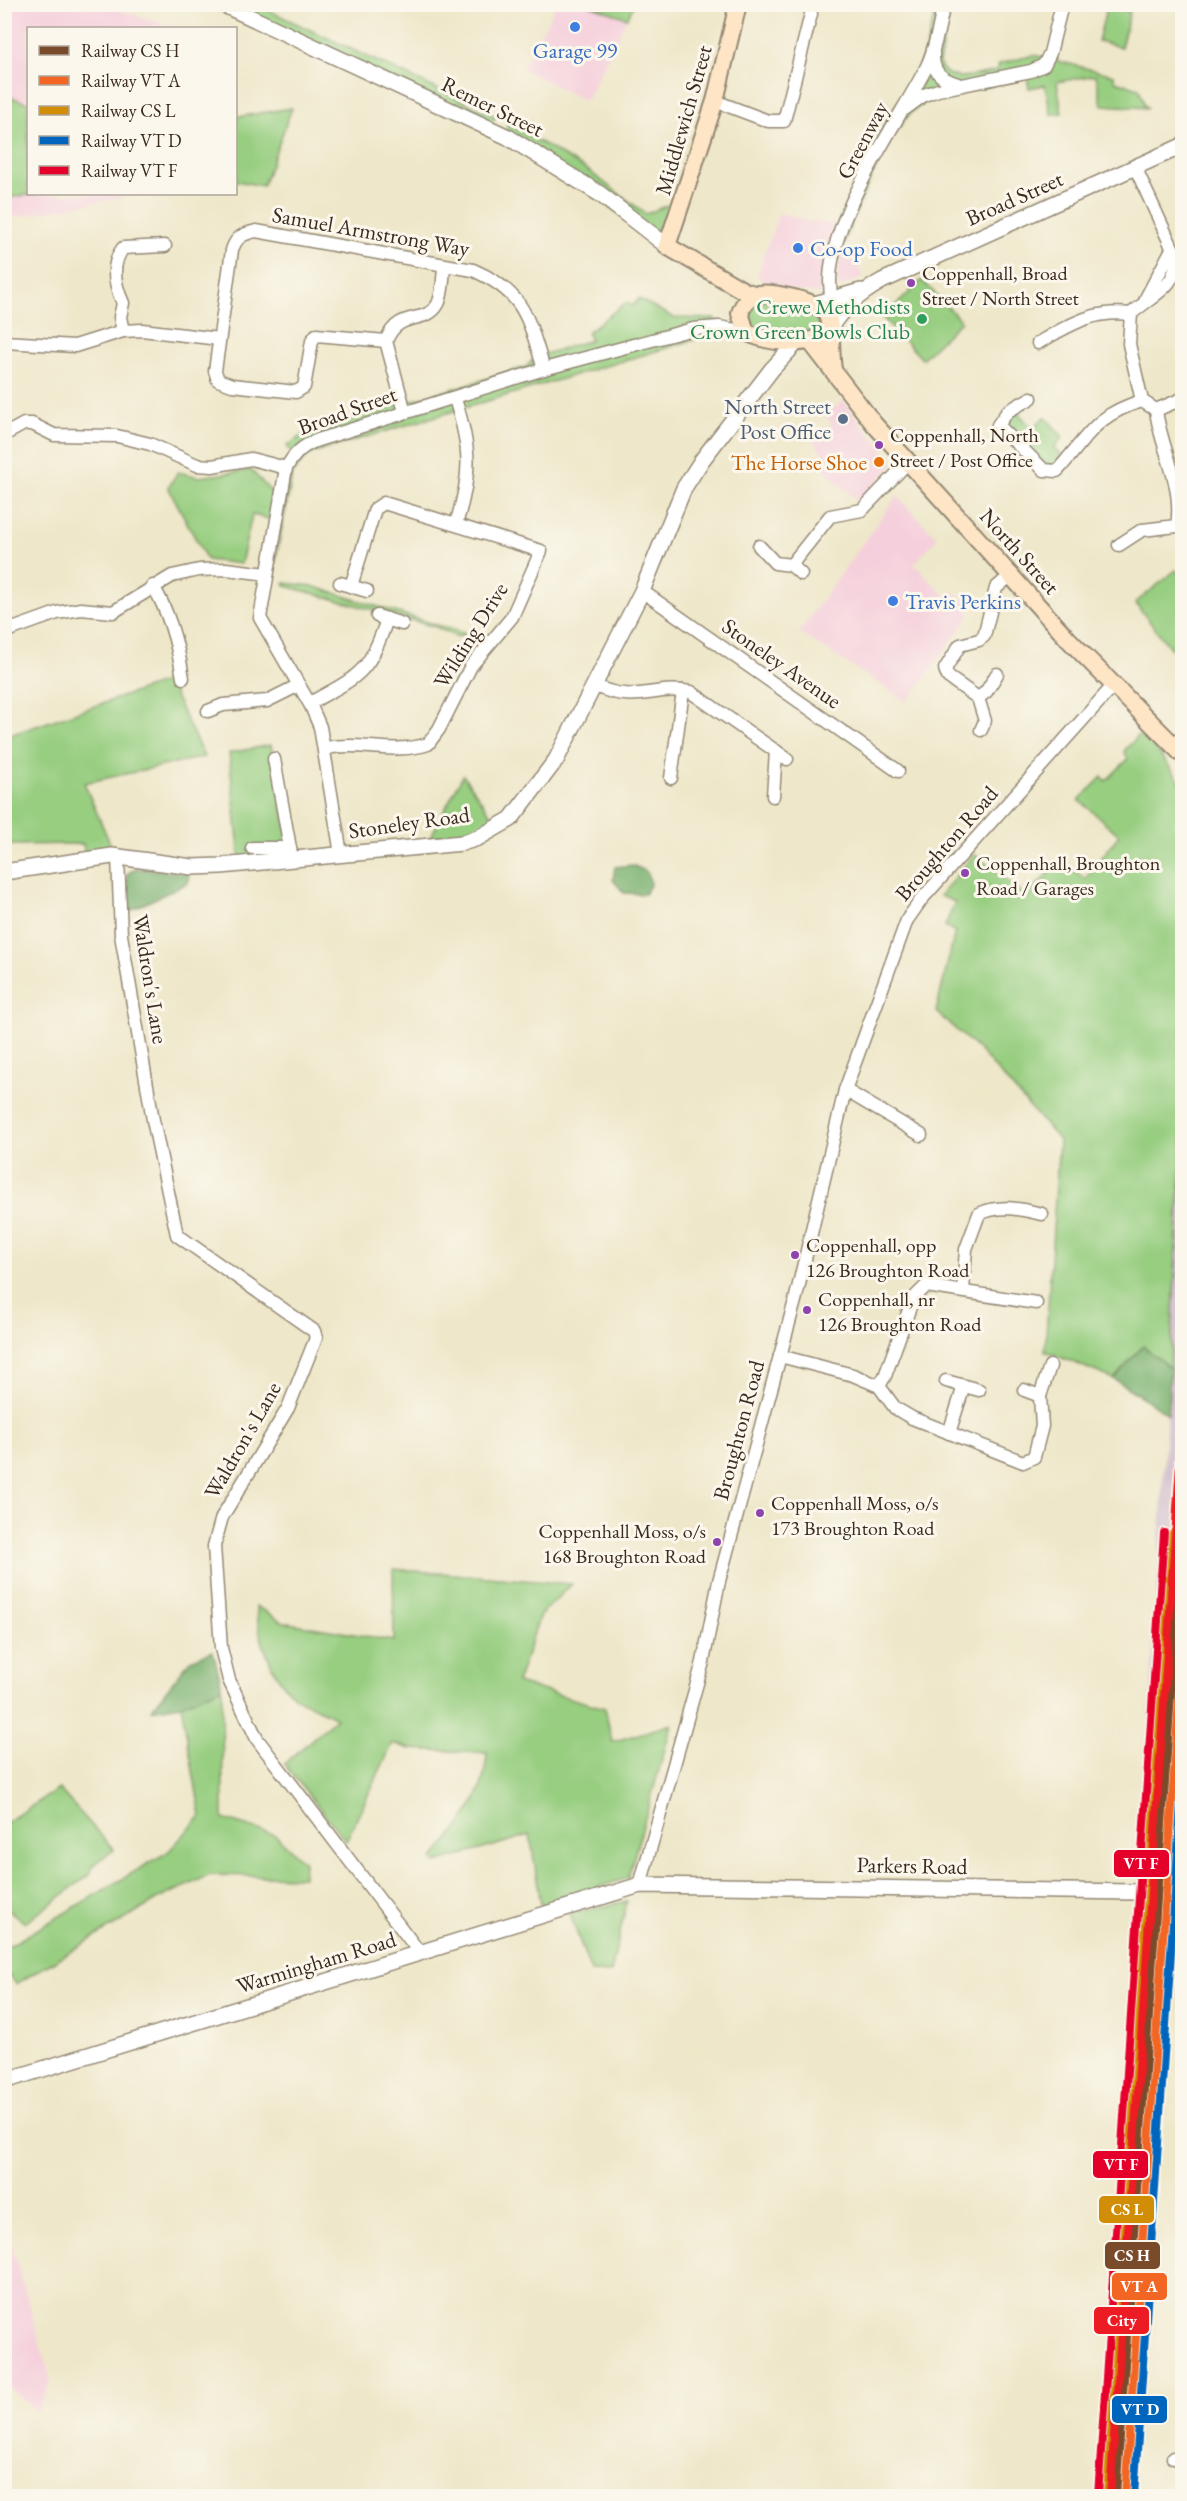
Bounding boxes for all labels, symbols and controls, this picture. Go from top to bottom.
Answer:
marker: Garage 99 [568,20,582,34]
legend [27,27,237,195]
place label: Garage 99 [533,36,618,65]
text: Railway CS H [81,39,180,62]
street label: Middlewich Street [648,42,719,199]
text: Railway VT A [81,69,181,92]
street label: Remer Street [437,69,549,144]
street label: Greenway [830,96,895,184]
text: Railway CS L [81,99,176,122]
text: Railway VT D [81,129,182,152]
text: Railway VT F [81,159,177,182]
street label: Broad Street [961,164,1067,233]
street label: Samuel Armstrong Way [270,200,472,263]
place label: Co-op Food [810,234,914,263]
marker: Co-op Food [791,241,805,255]
place label: Coppenhall, Broad Street / North Street [922,260,1080,311]
marker: Coppenhall, Broad Street / North Street [905,277,917,289]
place label: Crewe Methodists Crown Green Bowls Club [690,292,910,346]
marker: Crewe Methodists Crown Green Bowls Club [915,312,929,326]
street label: Broad Street [294,379,401,442]
place label: North Street Post Office [724,392,831,446]
marker: North Street Post Office [836,412,850,426]
place label: Coppenhall, North Street / Post Office [890,422,1039,473]
marker: Coppenhall, North Street / Post Office [873,439,885,451]
place label: The Horse Shoe [731,448,867,477]
marker: The Horse Shoe [872,455,886,469]
street label: North Street [973,502,1066,601]
street label: Wilding Drive [426,577,515,694]
place label: Travis Perkins [905,587,1021,616]
marker: Travis Perkins [886,594,900,608]
street label: Stoneley Avenue [716,612,847,715]
street label: Broughton Road [888,779,1005,907]
street label: Stoneley Road [347,800,472,845]
place label: Coppenhall, Broughton Road / Garages [976,850,1161,901]
marker: Coppenhall, Broughton Road / Garages [959,867,971,879]
street label: Waldron's Lane [126,912,175,1046]
place label: Coppenhall, opp 126 Broughton Road [806,1232,970,1283]
marker: Coppenhall, opp 126 Broughton Road [789,1249,801,1261]
place label: Coppenhall, nr 126 Broughton Road [818,1286,982,1337]
marker: Coppenhall, nr 126 Broughton Road [801,1304,813,1316]
street label: Broughton Road [706,1356,771,1503]
street label: Waldron's Lane [197,1376,288,1504]
place label: Coppenhall Moss, o/s 173 Broughton Road [771,1490,938,1541]
marker: Coppenhall Moss, o/s 173 Broughton Road [754,1507,766,1519]
place label: Coppenhall Moss, o/s 168 Broughton Road [539,1518,707,1569]
marker: Coppenhall Moss, o/s 168 Broughton Road [711,1536,723,1548]
line badge: VT F [1113,1849,1170,1878]
street label: Parkers Road [856,1850,969,1881]
text: VT F [1124,1853,1159,1874]
street label: Warmingham Road [233,1924,400,2001]
line badge: VT F [1092,2150,1149,2179]
text: VT F [1104,2154,1139,2175]
line badge: CS L [1098,2195,1155,2224]
text: CS L [1111,2199,1144,2220]
line badge: CS H [1104,2241,1161,2270]
text: CS H [1114,2245,1150,2266]
line badge: VT A [1111,2272,1168,2301]
text: VT A [1120,2276,1158,2297]
line badge: City [1093,2306,1150,2335]
text: City [1107,2310,1137,2331]
line badge: VT D [1111,2395,1168,2424]
text: VT D [1121,2399,1159,2420]

